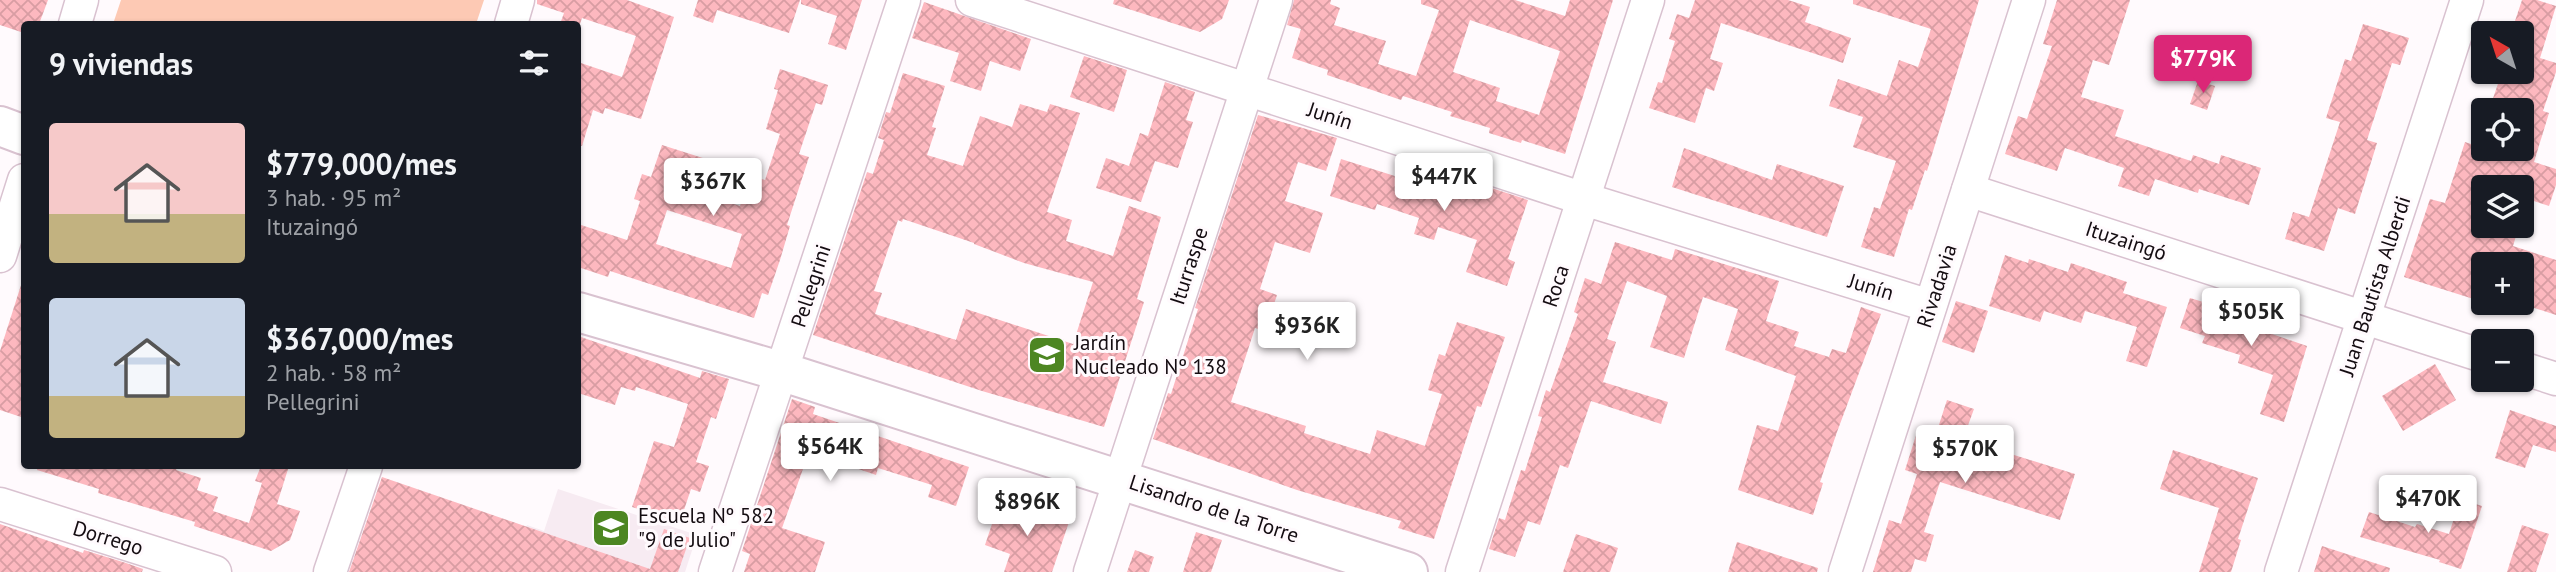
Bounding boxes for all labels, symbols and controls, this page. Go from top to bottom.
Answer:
north arrow [2471,21,2534,84]
map controls [2471,21,2534,392]
pin: $779K [2154,36,2252,95]
text: $779K [2170,43,2236,72]
text: 9 viviendas [49,44,193,83]
icon: filters [515,44,553,82]
street label: Junín [1303,95,1356,135]
button: locate [2471,98,2534,161]
text: $779,000/mes [266,144,457,183]
icon: home [105,151,189,235]
pin: $447K [1395,154,1493,213]
pin: $367K [664,158,762,218]
text: $447K [1411,161,1477,190]
text: $367K [680,166,746,195]
button: layers [2471,175,2534,238]
text: 3 hab. · 95 m² [266,183,401,212]
street label: Juan Bautista Alberdi [2332,193,2416,380]
text: Ituzaingó [266,212,358,241]
street label: Ituzaingó [2082,215,2170,266]
street label: Iturraspe [1163,224,1214,308]
street label: Pellegrini [784,241,837,331]
street label: Rivadavia [1910,241,1963,331]
button: + [2471,252,2534,315]
street label: Roca [1536,261,1575,310]
street label: Junín [1844,267,1897,306]
pin: $505K [2202,288,2300,348]
text: $505K [2218,296,2284,325]
pin: $936K [1258,302,1356,362]
text: $936K [1274,310,1340,339]
text: $367,000/mes [266,319,453,358]
icon: home [105,326,189,410]
place label: Jardín Nucleado Nº 138 [1073,329,1227,380]
button: − [2471,329,2534,392]
school or university icon: Jardín Nucleado Nº 138 [1026,334,1068,376]
text: 2 hab. · 58 m² [266,358,401,387]
text: Pellegrini [266,387,360,416]
pin: $564K [781,424,879,483]
pin: $570K [1916,426,2014,485]
text: $564K [797,431,863,460]
text: $570K [1932,433,1998,462]
street label: Lisandro de la Torre [1126,468,1302,549]
pin: $470K [2379,476,2477,535]
pin: $896K [978,478,1076,538]
text: $470K [2395,483,2461,512]
text: $896K [994,486,1060,515]
place label: Escuela Nº 582 "9 de Julio" [638,502,774,553]
school or university icon: Escuela Nº 582 "9 de Julio" [590,507,632,549]
street label: Dorrego [70,514,147,561]

